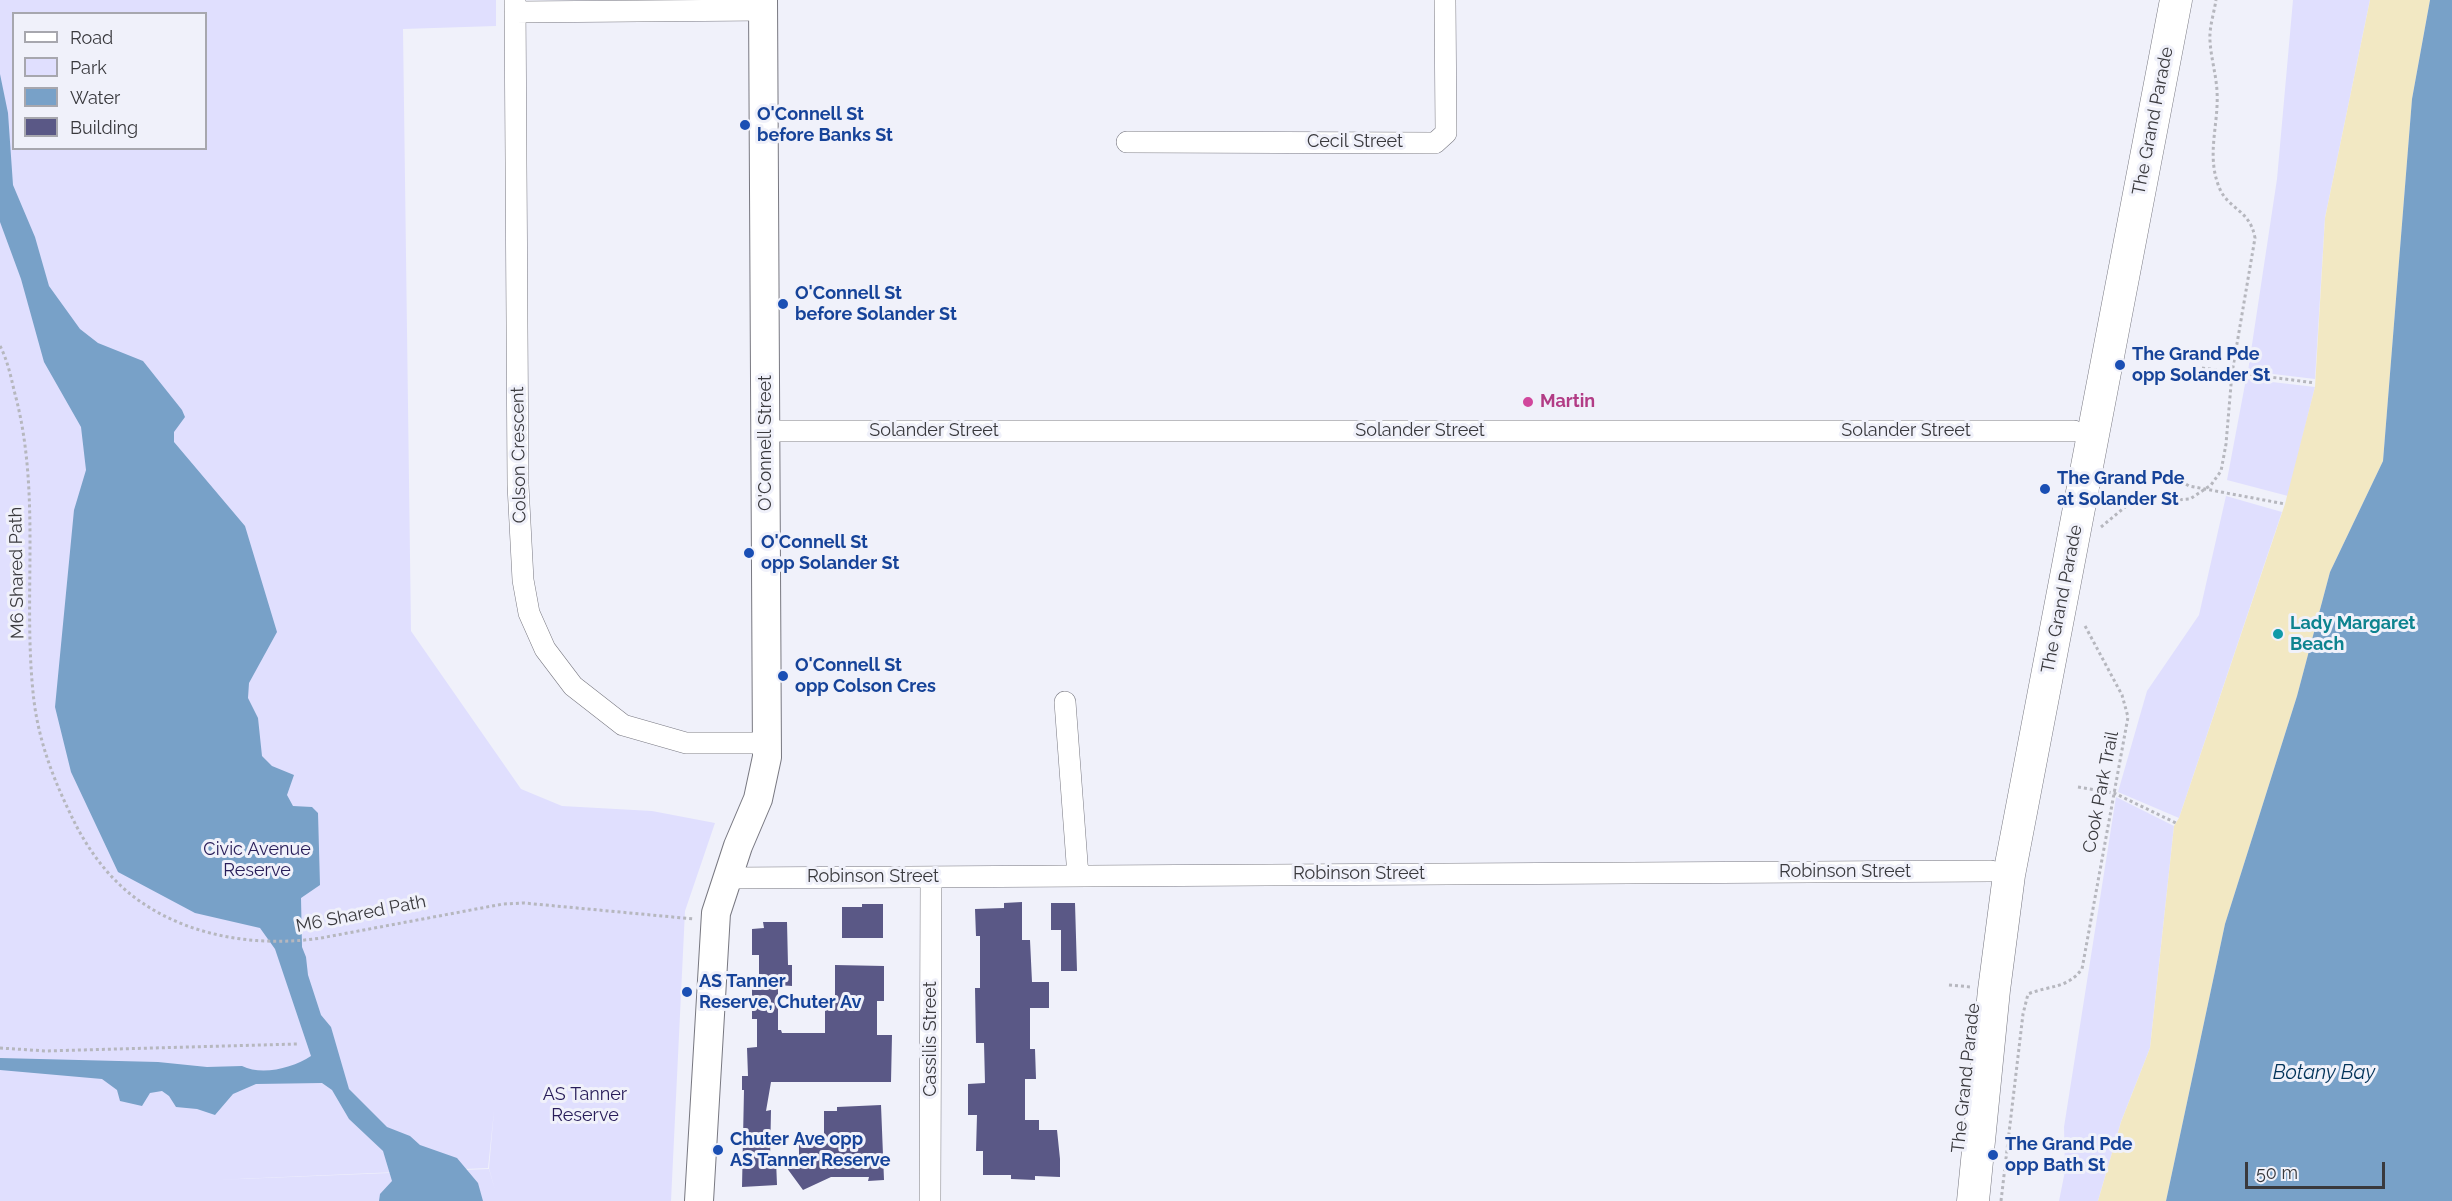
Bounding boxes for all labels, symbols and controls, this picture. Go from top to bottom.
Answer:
legend [12,12,207,150]
text: Road [70,27,113,48]
street label: The Grand Parade [2128,45,2178,197]
text: Park [70,57,107,78]
text: Water [70,87,120,108]
place label: O'Connell St before Banks St [757,104,893,146]
text: Building [70,117,138,138]
marker: O'Connell St before Banks St [738,118,752,132]
street label: Cecil Street [1307,131,1403,153]
place label: O'Connell St before Solander St [795,283,957,326]
marker: O'Connell St before Solander St [776,297,790,311]
place label: The Grand Pde opp Solander St [2132,344,2270,386]
marker: The Grand Pde opp Solander St [2113,358,2127,372]
street label: O'Connell Street [755,375,777,511]
street label: Colson Crescent [507,386,531,524]
place label: Martin [1540,391,1595,413]
marker: Martin [1521,395,1535,409]
street label: Solander Street [869,420,999,442]
street label: Solander Street [1355,420,1485,442]
street label: Solander Street [1841,420,1971,442]
place label: The Grand Pde at Solander St [2057,468,2185,510]
marker: The Grand Pde at Solander St [2038,482,2052,496]
street label: M6 Shared Path [5,507,29,639]
street label: The Grand Parade [2037,523,2087,675]
place label: O'Connell St opp Solander St [761,532,899,574]
marker: O'Connell St opp Solander St [742,546,756,560]
place label: Lady Margaret Beach [2290,613,2415,656]
marker: Lady Margaret Beach [2271,627,2285,641]
place label: O'Connell St opp Colson Cres [795,655,936,698]
marker: O'Connell St opp Colson Cres [776,669,790,683]
street label: Cook Park Trail [2079,729,2123,855]
park label: Civic Avenue Reserve [203,839,311,882]
street label: Robinson Street [1779,861,1911,883]
street label: Robinson Street [1293,863,1425,885]
street label: Robinson Street [807,866,939,888]
street label: M6 Shared Path [294,891,428,937]
place label: AS Tanner Reserve, Chuter Av [699,971,862,1014]
street label: Cassilis Street [920,981,942,1097]
marker: AS Tanner Reserve, Chuter Av [680,985,694,999]
street label: The Grand Parade [1947,1002,1985,1154]
water label: Botany Bay [2273,1061,2375,1085]
park label: AS Tanner Reserve [543,1084,627,1126]
place label: Chuter Ave opp AS Tanner Reserve [730,1129,890,1172]
place label: The Grand Pde opp Bath St [2005,1134,2133,1176]
marker: Chuter Ave opp AS Tanner Reserve [711,1143,725,1157]
marker: The Grand Pde opp Bath St [1986,1148,2000,1162]
scale bar [2248,1150,2388,1188]
text: 50 m [2256,1162,2298,1183]

